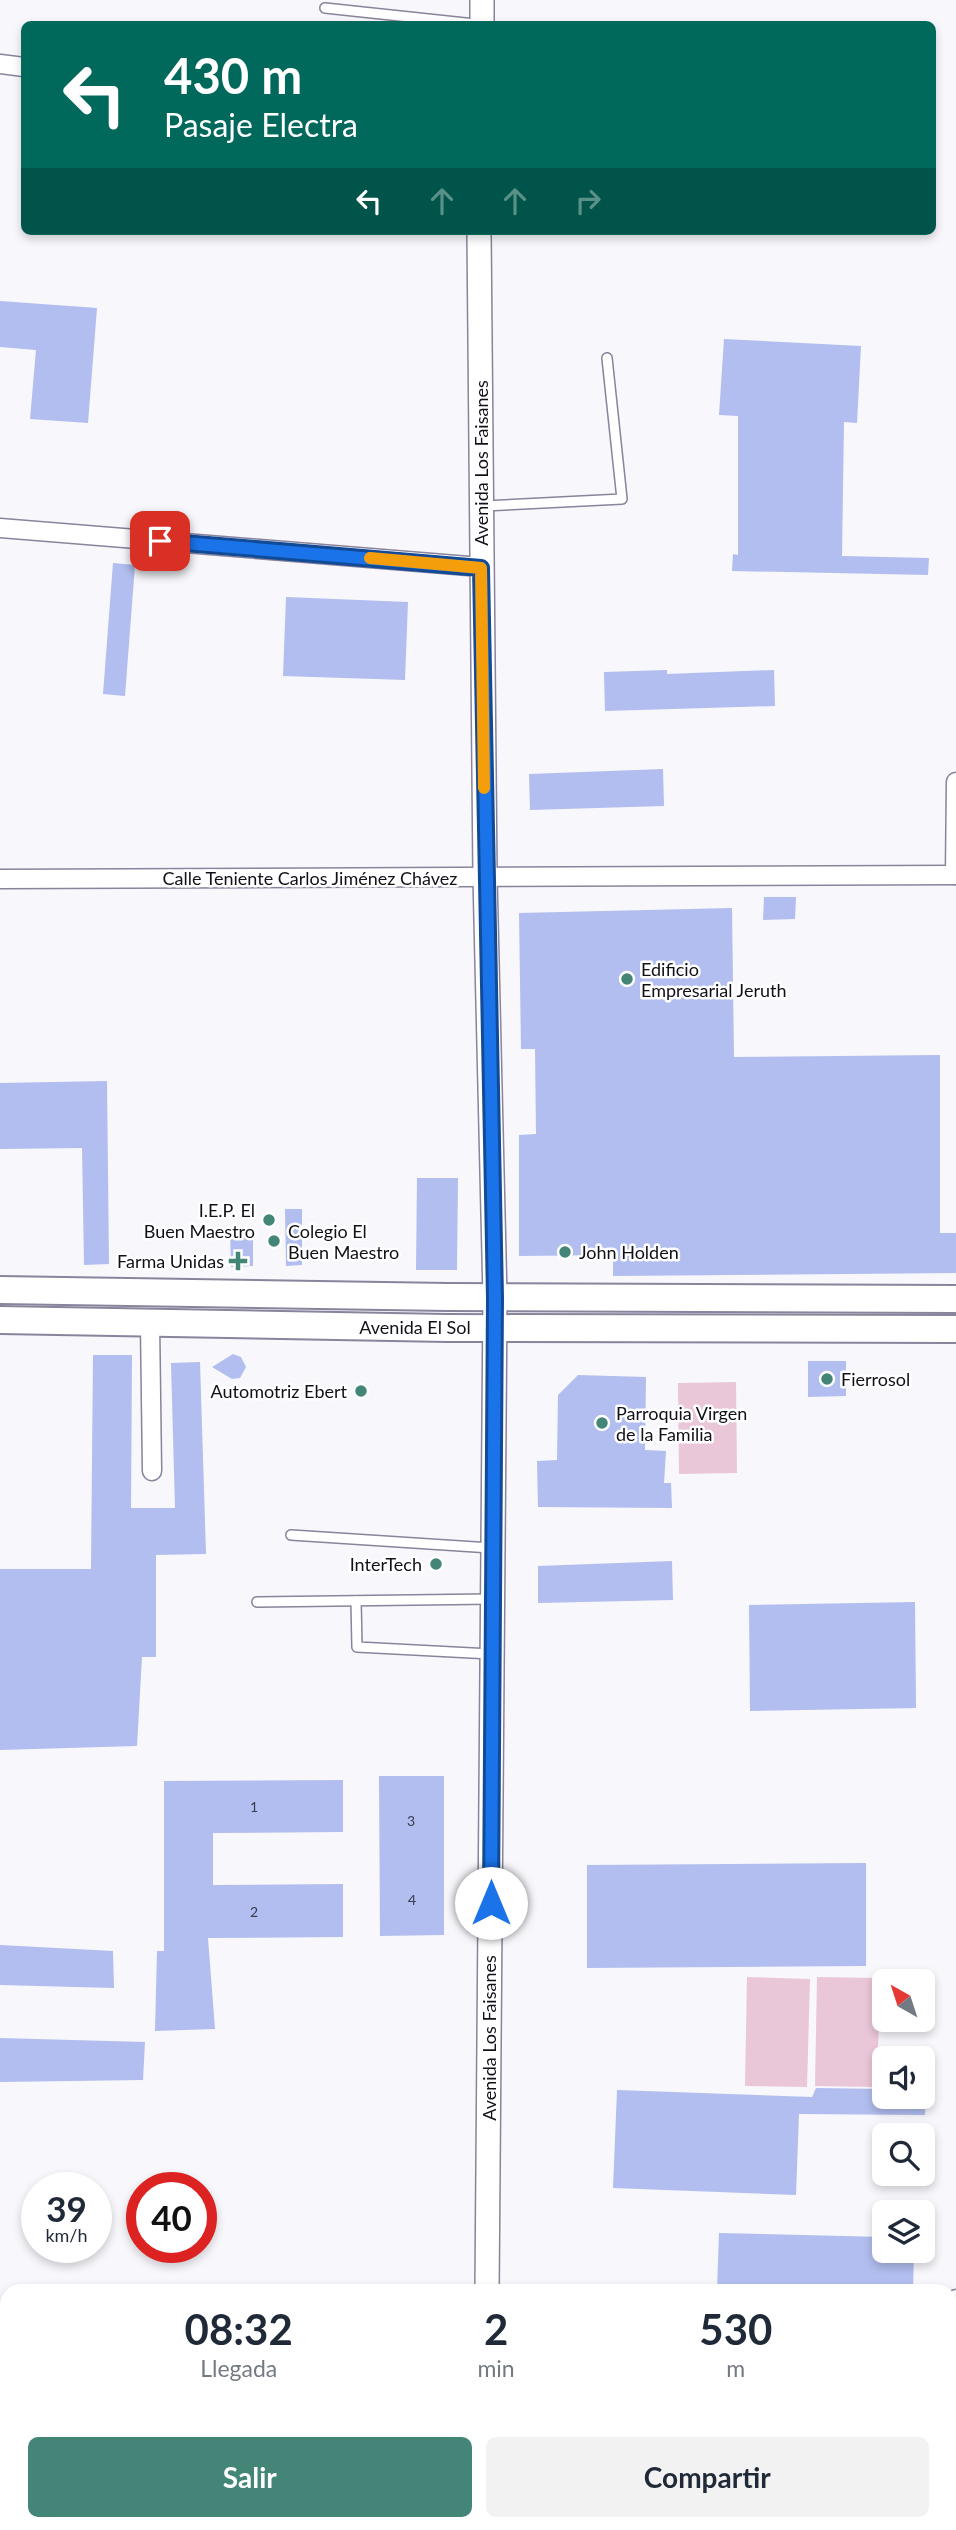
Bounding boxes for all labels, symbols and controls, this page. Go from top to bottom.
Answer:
text: 430 m [164,46,302,104]
icon: left [49,49,140,140]
text: Pasaje Electra [164,105,358,144]
icon: left [350,182,388,220]
icon: ahead [423,182,461,220]
icon: ahead [496,182,534,220]
icon: right [569,182,607,220]
street label: Avenida Los Faisanes [470,380,492,546]
pin [130,511,190,571]
icon: arrive [141,522,179,560]
street label: Calle Teniente Carlos Jiménez Chávez [162,867,458,889]
place label: Edificio Empresarial Jeruth [641,958,787,1001]
marker: Edificio Empresarial Jeruth [619,971,635,987]
place label: I.E.P. El Buen Maestro [144,1199,255,1242]
marker: I.E.P. El Buen Maestro [261,1212,277,1228]
place label: Colegio El Buen Maestro [288,1220,399,1263]
marker: Colegio El Buen Maestro [266,1233,282,1249]
place label: John Holden [579,1241,679,1263]
marker: John Holden [557,1244,573,1260]
place label: Farma Unidas [117,1250,224,1272]
marker: Farma Unidas [230,1253,246,1269]
street label: Avenida El Sol [359,1316,471,1338]
place label: Fierrosol [841,1368,910,1390]
marker: Fierrosol [819,1371,835,1387]
place label: Automotriz Ebert [211,1380,348,1402]
marker: Automotriz Ebert [353,1383,369,1399]
place label: Parroquia Virgen de la Familia [616,1402,747,1445]
marker: Parroquia Virgen de la Familia [594,1415,610,1431]
place label: InterTech [350,1553,422,1575]
marker: InterTech [428,1556,444,1572]
house number: 1 [250,1798,258,1815]
house number: 3 [407,1812,415,1829]
position arrow [454,1866,528,1940]
house number: 4 [408,1891,416,1908]
house number: 2 [250,1903,258,1920]
street label: Avenida Los Faisanes [478,1955,500,2121]
north arrow [872,1969,934,2032]
map controls [872,1969,935,2263]
button: sound [872,2046,935,2109]
button: search [872,2123,935,2186]
speed limit sign: 40 [126,2172,217,2263]
text: 39 [46,2187,87,2229]
button: layers [872,2200,935,2263]
text: km/h [45,2224,88,2246]
text: 08:32 [185,2304,293,2354]
text: 2 [484,2304,508,2354]
text: 530 [699,2304,772,2354]
text: Llegada [200,2354,277,2382]
text: min [477,2354,515,2382]
text: m [726,2354,745,2382]
button: Salir [28,2437,472,2517]
button: Compartir [486,2437,929,2517]

